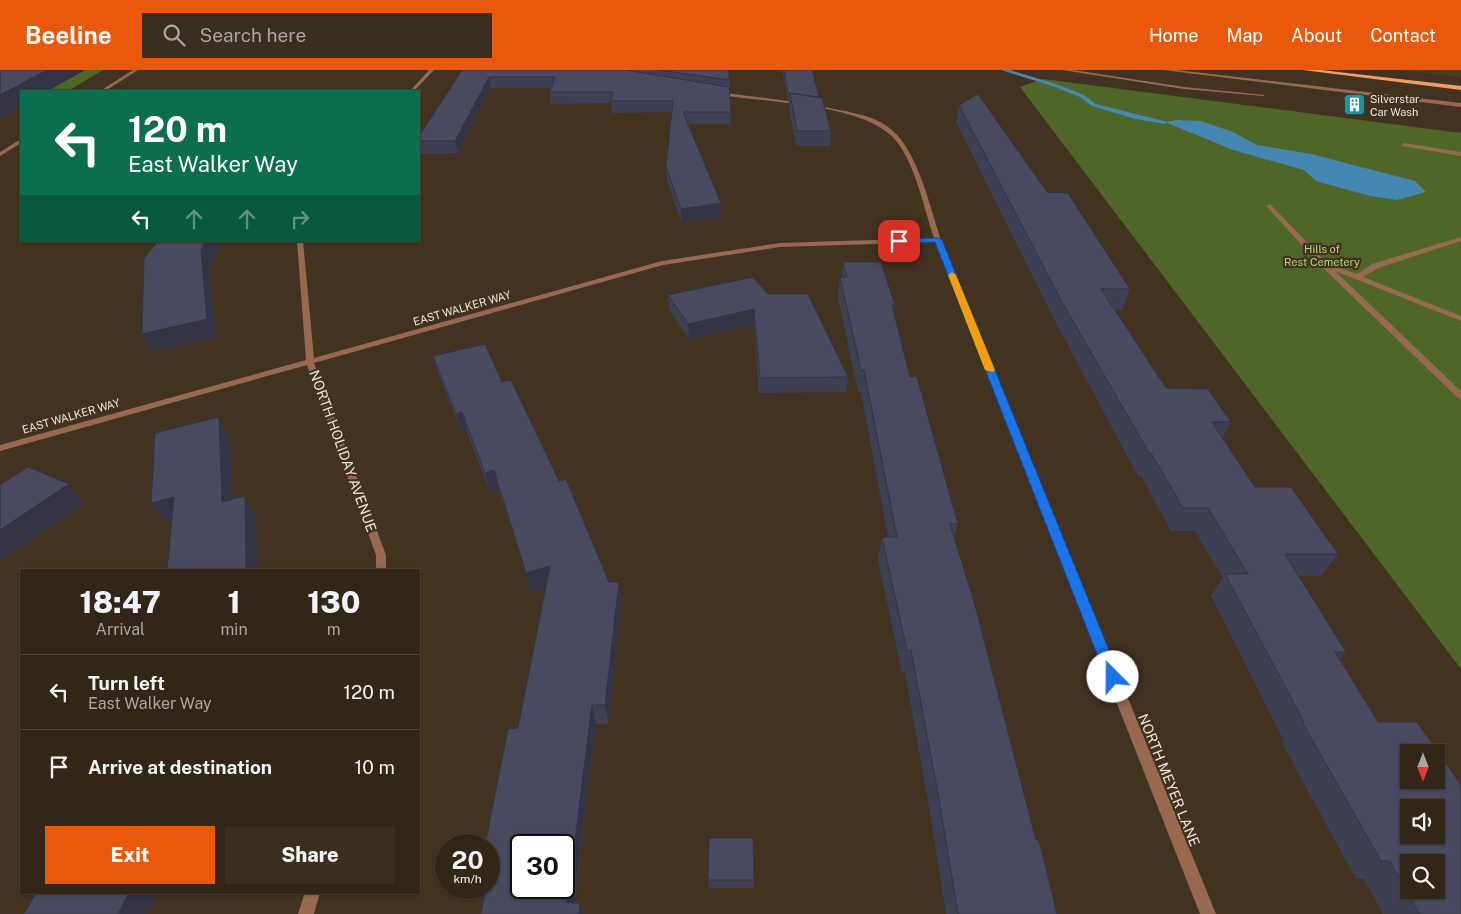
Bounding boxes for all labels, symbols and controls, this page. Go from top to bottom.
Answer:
search box [142,13,492,58]
text: Beeline [25,21,112,49]
icon: search [160,21,188,49]
text: Search here [200,24,306,46]
text: Home [1149,25,1199,46]
text: Map [1227,25,1263,46]
text: About [1291,25,1342,46]
text: Contact [1370,25,1436,46]
building icon: Silverstar Car Wash [1342,93,1366,117]
place label: Silverstar Car Wash [1370,93,1419,118]
text: 120 m [128,109,227,150]
icon: left [45,110,110,175]
text: East Walker Way [128,151,298,177]
icon: left [127,205,155,233]
icon: ahead [180,205,208,233]
icon: ahead [233,205,261,233]
icon: right [286,205,314,233]
pin [878,220,920,262]
icon: arrive [885,227,913,255]
park label: Hills of Rest Cemetery [1284,243,1360,268]
street label: EAST WALKER WAY [412,288,513,328]
street label: NORTH HOLIDAY AVENUE [306,368,380,534]
street label: EAST WALKER WAY [21,396,122,436]
text: 18:47 [80,584,161,620]
text: 1 [227,584,241,620]
text: 130 [307,584,360,620]
text: Arrival [96,620,145,639]
text: min [220,620,248,639]
text: m [327,620,341,639]
position arrow [1086,650,1138,702]
text: Turn left [88,672,165,694]
icon: left [45,678,73,706]
text: 120 m [343,681,395,703]
text: East Walker Way [88,694,212,713]
street label: NORTH MEYER LANE [1135,711,1203,849]
north arrow [1400,744,1445,789]
map controls [1400,744,1445,899]
icon: arrive [45,753,73,781]
text: Arrive at destination [88,756,272,778]
text: 10 m [355,756,395,778]
button: sound [1400,799,1445,844]
button: Exit [45,826,215,884]
button: Share [225,826,395,884]
speed limit sign: 30 [510,834,575,899]
text: 20 [452,845,484,875]
button: search [1400,854,1445,899]
text: km/h [453,872,482,886]

